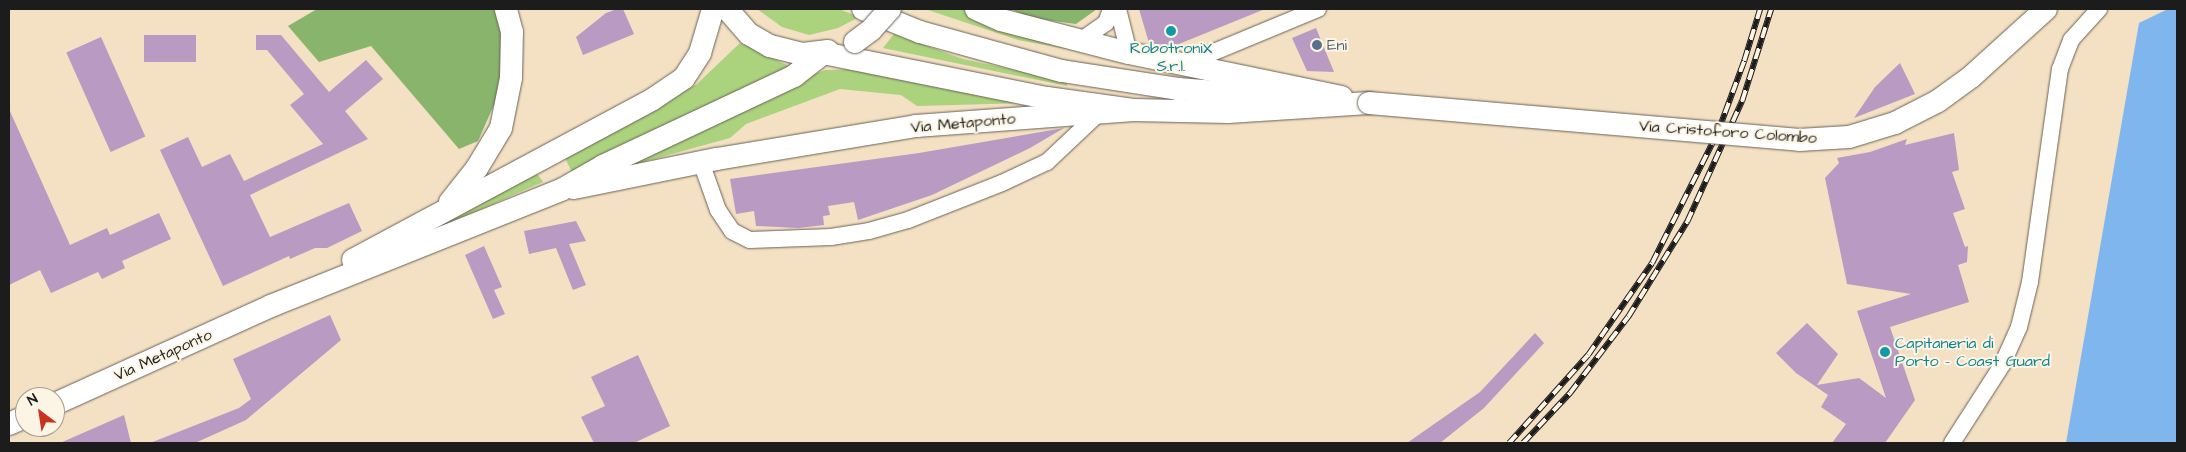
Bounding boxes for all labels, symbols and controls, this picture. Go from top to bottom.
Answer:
marker: RobotroniX S.r.l. [1165,25,1177,37]
place label: Eni [1327,35,1347,55]
place label: RobotroniX S.r.l. [1130,38,1212,76]
marker: Eni [1311,39,1323,51]
street label: Via Metaponto [910,109,1016,137]
street label: Via Cristoforo Colombo [1639,116,1817,148]
street label: Via Metaponto [111,325,215,385]
place label: Capitaneria di Porto - Coast Guard [1895,333,2050,371]
marker: Capitaneria di Porto - Coast Guard [1879,346,1891,358]
north arrow [15,387,65,437]
text: N [24,389,42,411]

